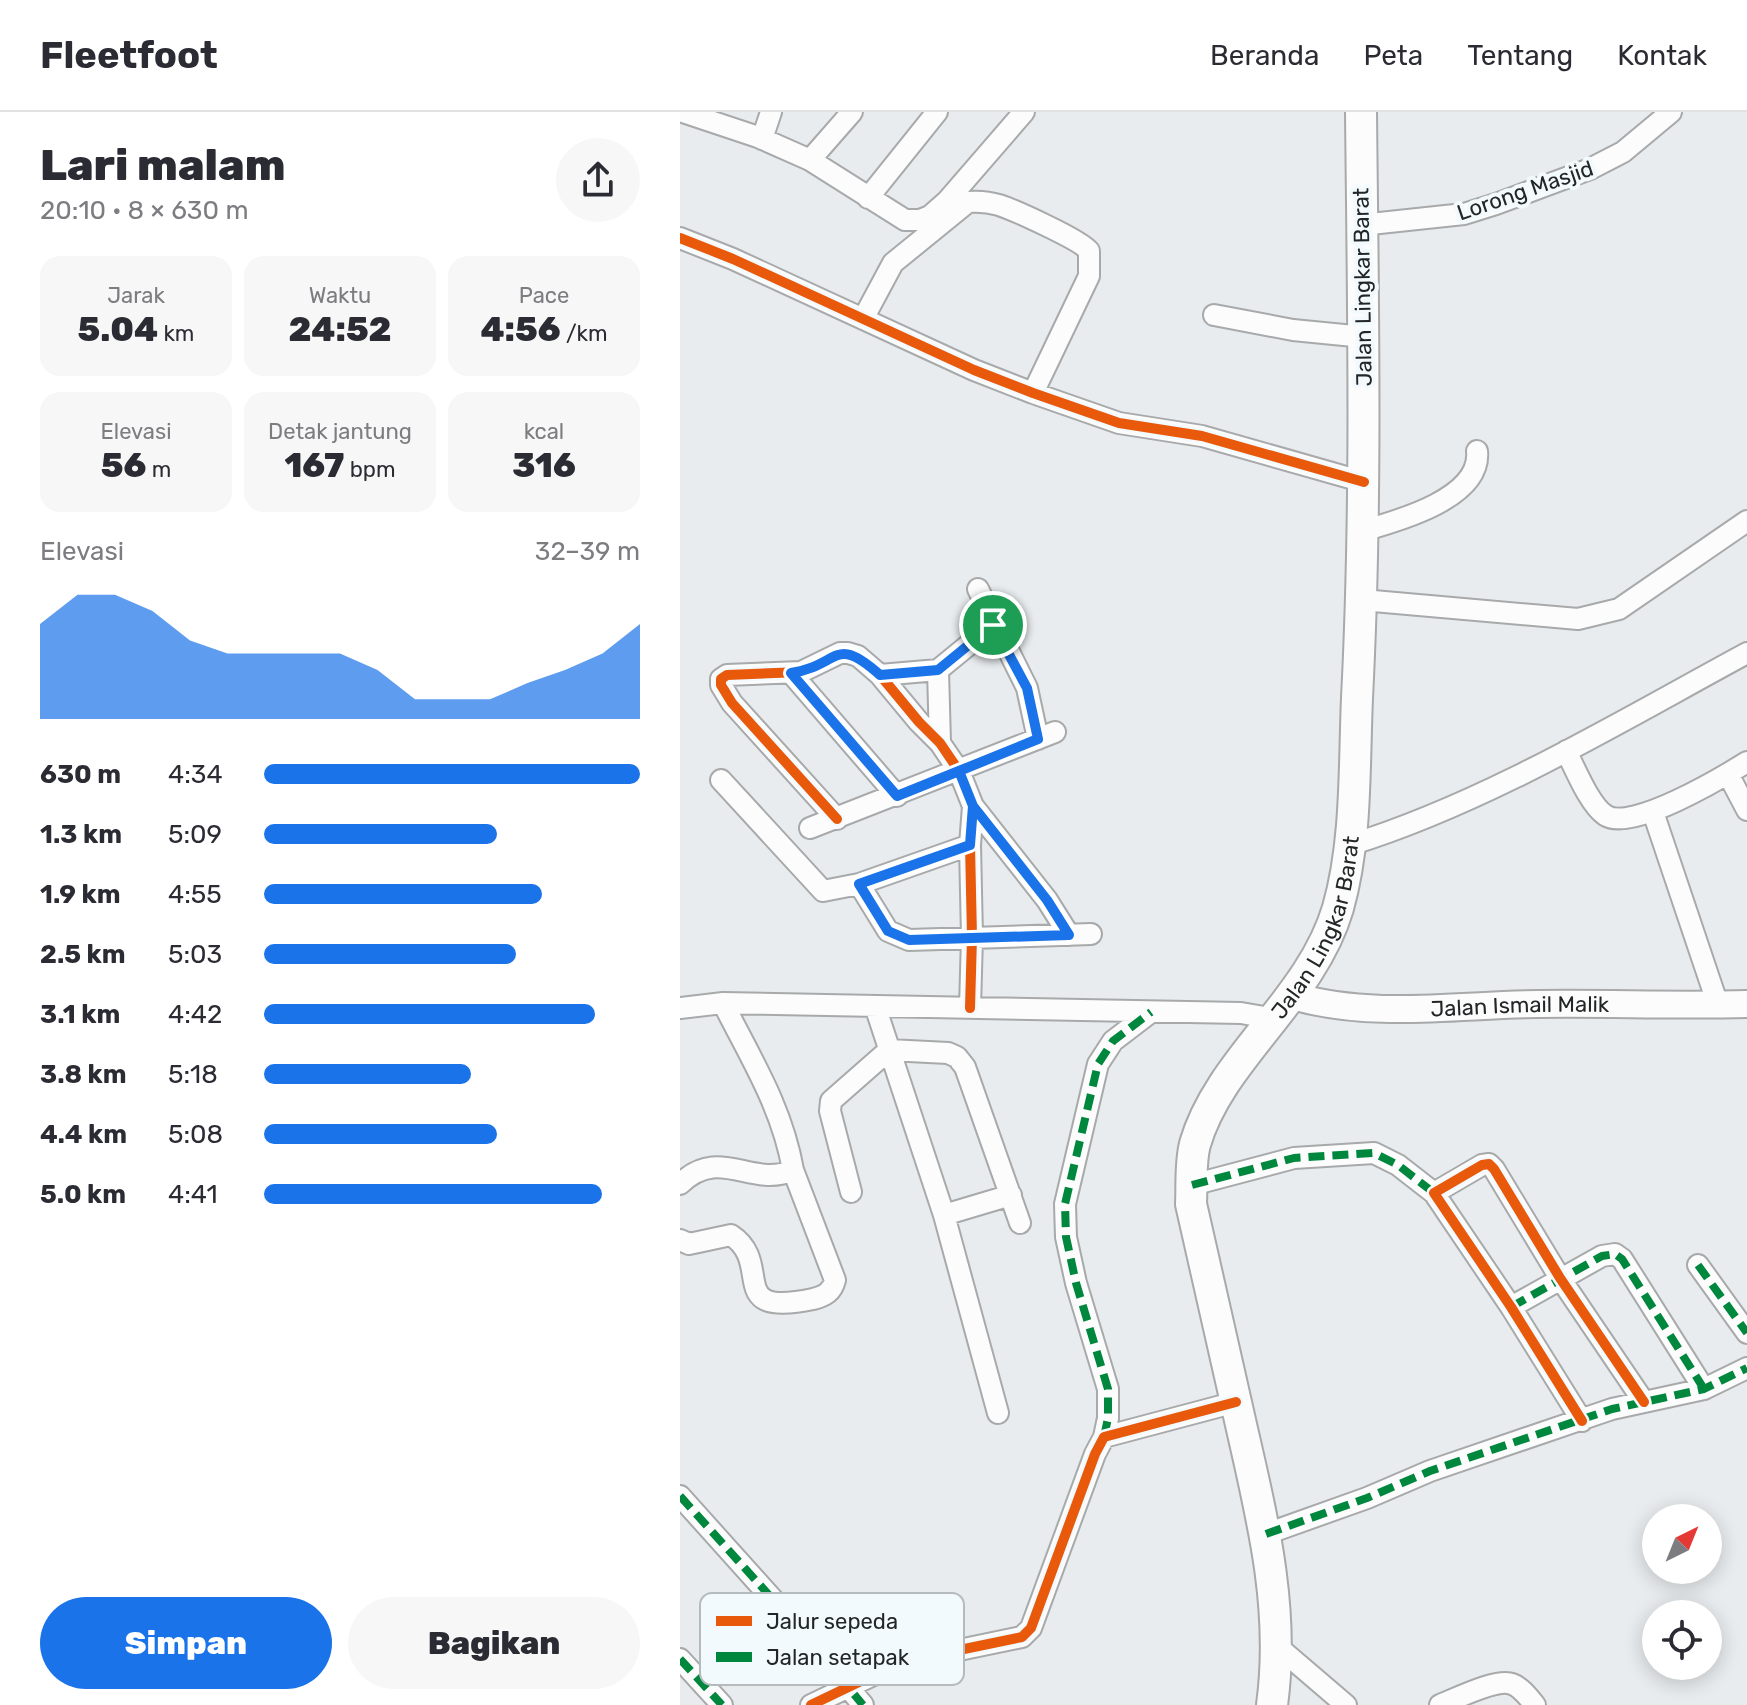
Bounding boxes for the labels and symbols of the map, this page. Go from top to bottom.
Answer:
street label: Lorong Masjid [1454,155,1597,226]
street label: Jalan Lingkar Barat [1347,187,1378,387]
pin [959,591,1027,659]
street label: Jalan Lingkar Barat [1265,834,1365,1024]
street label: Jalan Ismail Malik [1430,991,1610,1023]
north arrow [1642,1504,1722,1584]
legend [700,1593,964,1685]
text: Jalur sepeda [766,1608,898,1635]
text: Jalan setapak [766,1644,910,1671]

